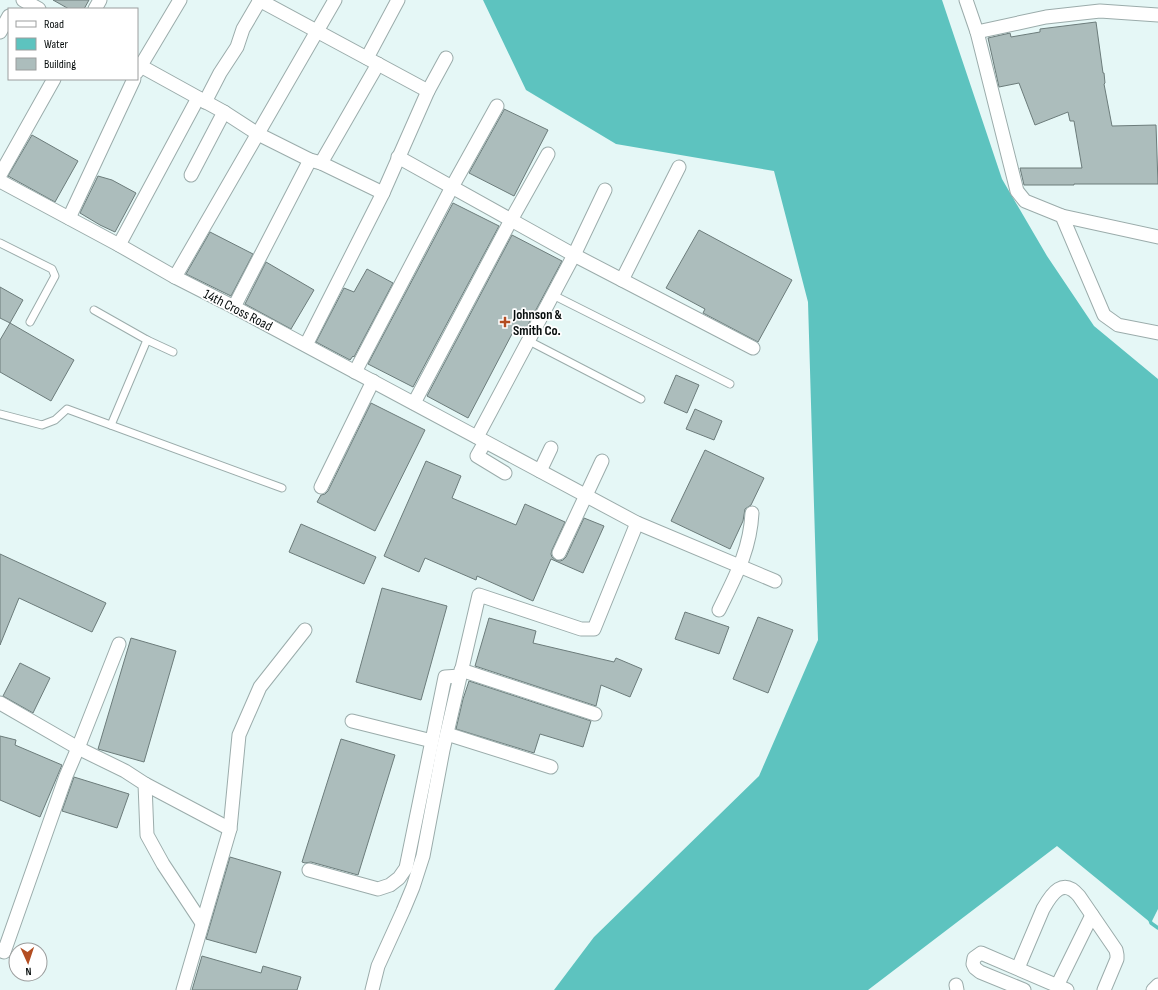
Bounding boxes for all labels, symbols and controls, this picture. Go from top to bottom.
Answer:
legend [8,8,138,80]
text: Road [44,17,64,32]
text: Water [44,37,68,52]
text: Building [44,57,76,72]
street label: 14th Cross Road [201,285,275,335]
place label: Johnson & Smith Co. [512,306,563,339]
marker: Johnson & Smith Co. [500,317,510,327]
north arrow [8,942,48,982]
text: N [25,965,32,978]

